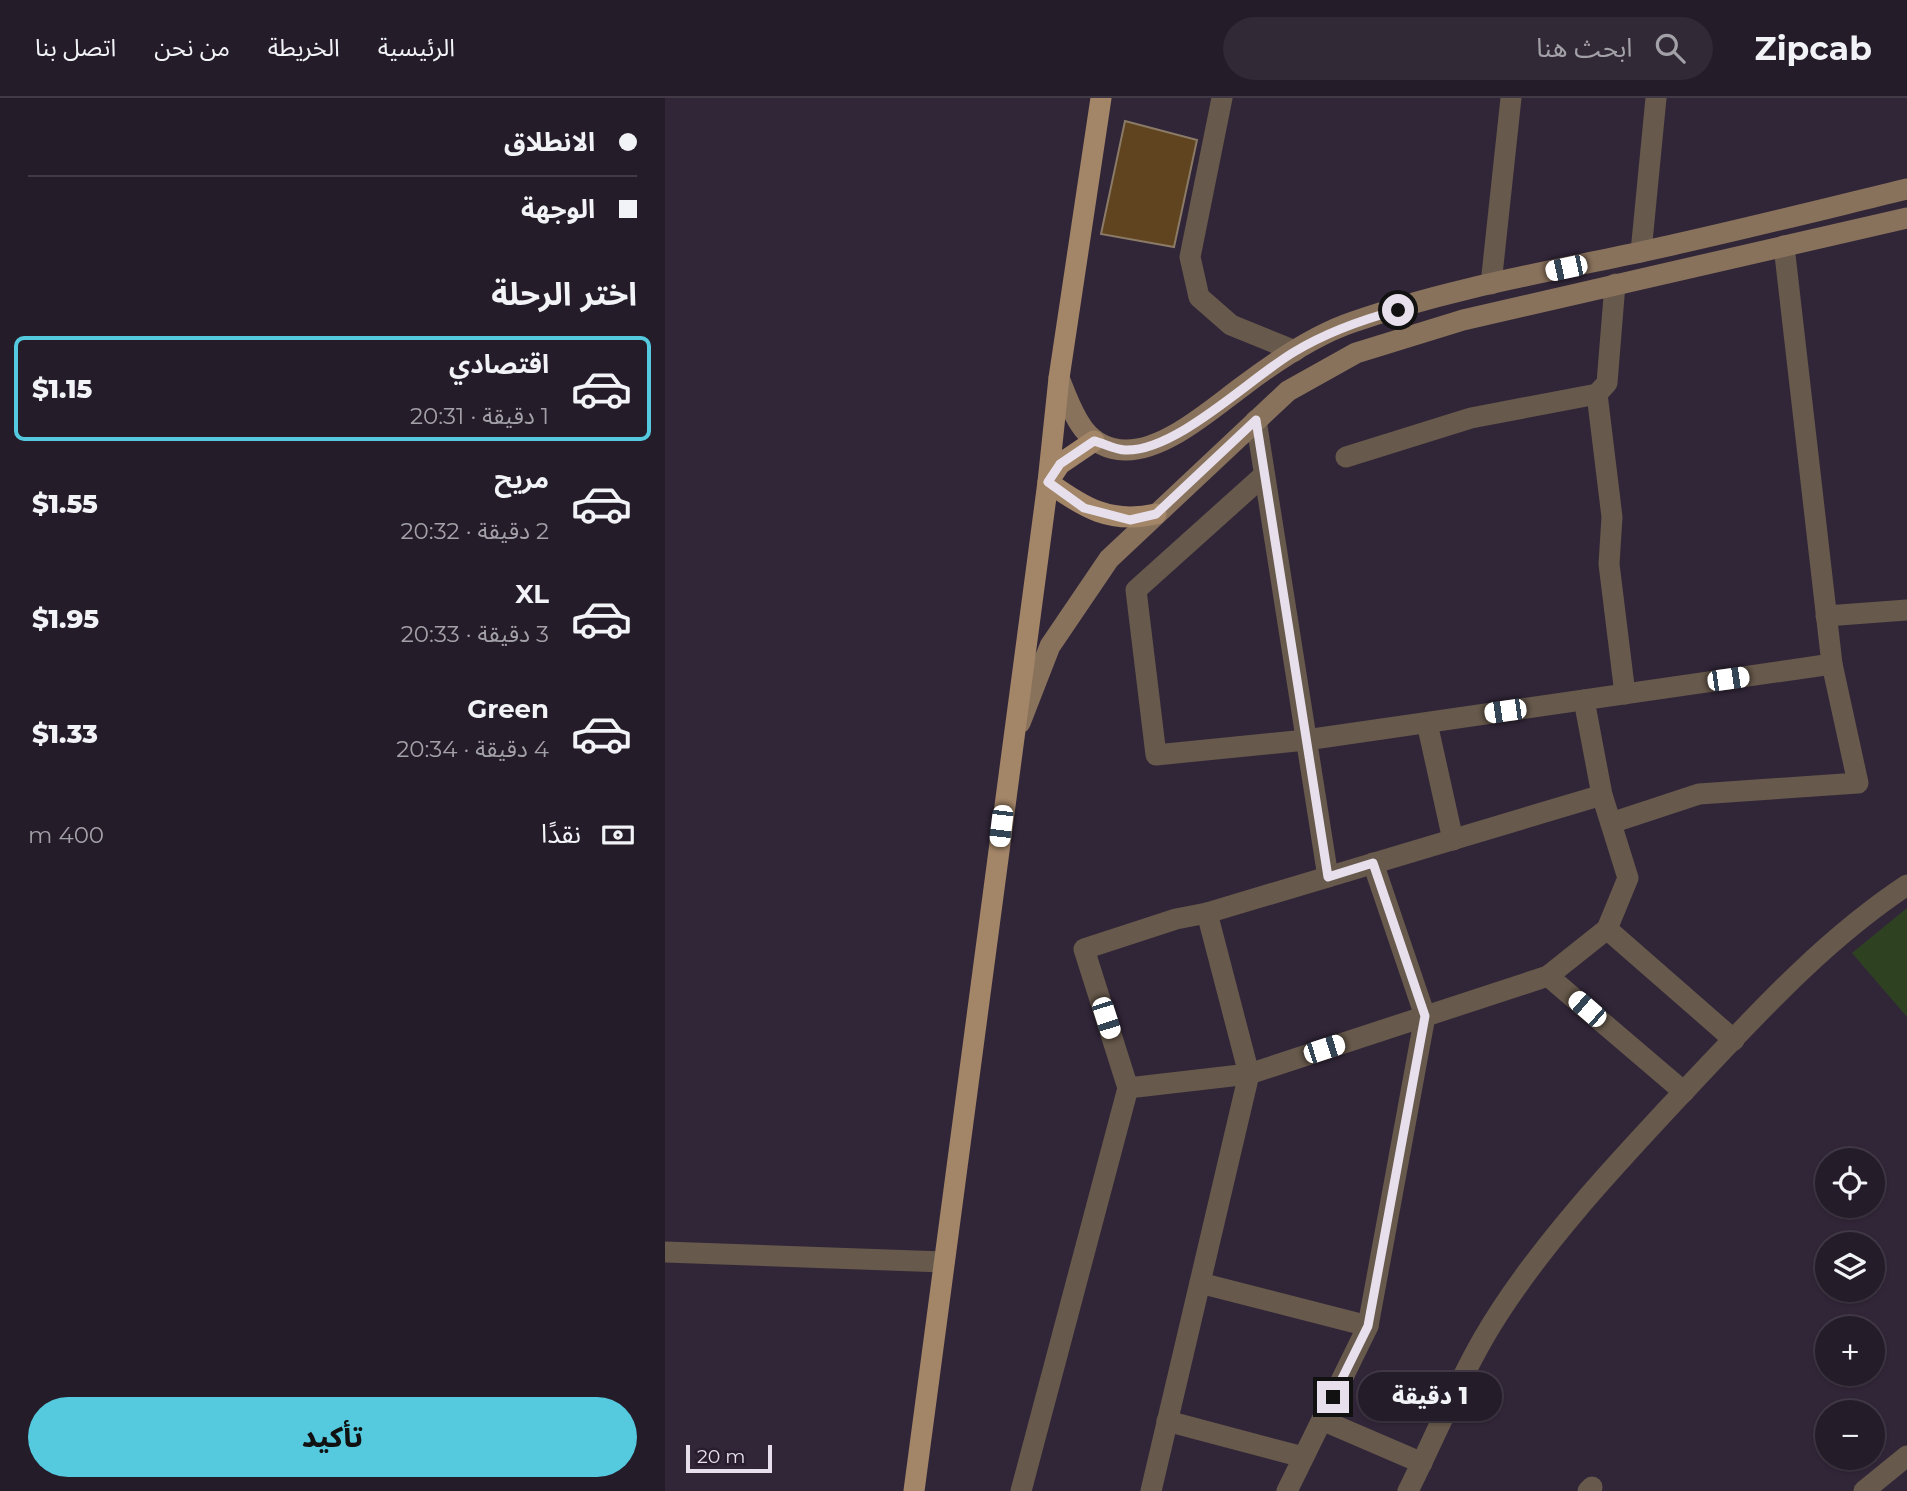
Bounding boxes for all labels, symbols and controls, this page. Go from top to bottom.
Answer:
search box [1223,17,1713,80]
text: Zipcab [1755,28,1872,68]
icon: search [1651,29,1689,67]
text: ابحث هنا [1536,32,1633,64]
text: اتصل بنا [35,33,116,62]
text: من نحن [154,33,230,62]
text: الخريطة [268,33,340,62]
text: الرئيسية [378,33,455,62]
text: الانطلاق [504,126,595,158]
text: الوجهة [521,193,595,225]
car [1544,253,1589,283]
text: اختر الرحلة [491,274,637,313]
route start [1382,294,1414,326]
text: اقتصادي [449,348,549,380]
icon: car [570,357,633,420]
text: $1.15 [32,373,92,405]
text: 1 دقيقة · 20:31 [410,402,549,430]
text: مريح [494,463,549,495]
icon: car [570,472,633,535]
text: $1.55 [32,488,98,520]
text: 2 دقيقة · 20:32 [401,517,549,545]
text: XL [515,578,549,610]
icon: car [570,587,633,650]
text: $1.95 [32,603,99,635]
text: 3 دقيقة · 20:33 [401,620,549,648]
car [1706,666,1751,692]
text: Green [467,693,549,725]
car [1483,698,1528,724]
icon: car [570,702,633,765]
text: $1.33 [32,718,98,750]
text: 4 دقيقة · 20:34 [396,735,549,763]
car [989,804,1014,848]
icon: cash [599,816,637,854]
text: نقدًا [541,818,581,850]
text: 400 m [28,821,104,849]
car [1565,987,1610,1031]
car [1090,995,1123,1041]
car [1301,1033,1348,1065]
map controls [1815,1148,1885,1470]
button: locate [1815,1148,1885,1218]
button: layers [1815,1232,1885,1302]
button: + [1815,1316,1885,1386]
callout: 1 دقيقة [1357,1372,1501,1422]
route end [1317,1381,1349,1413]
text: 1 دقيقة [1392,1382,1468,1410]
button: تأكيد [28,1397,637,1477]
button: − [1815,1400,1885,1470]
scale bar [686,1442,772,1474]
text: 20 m [697,1445,745,1468]

